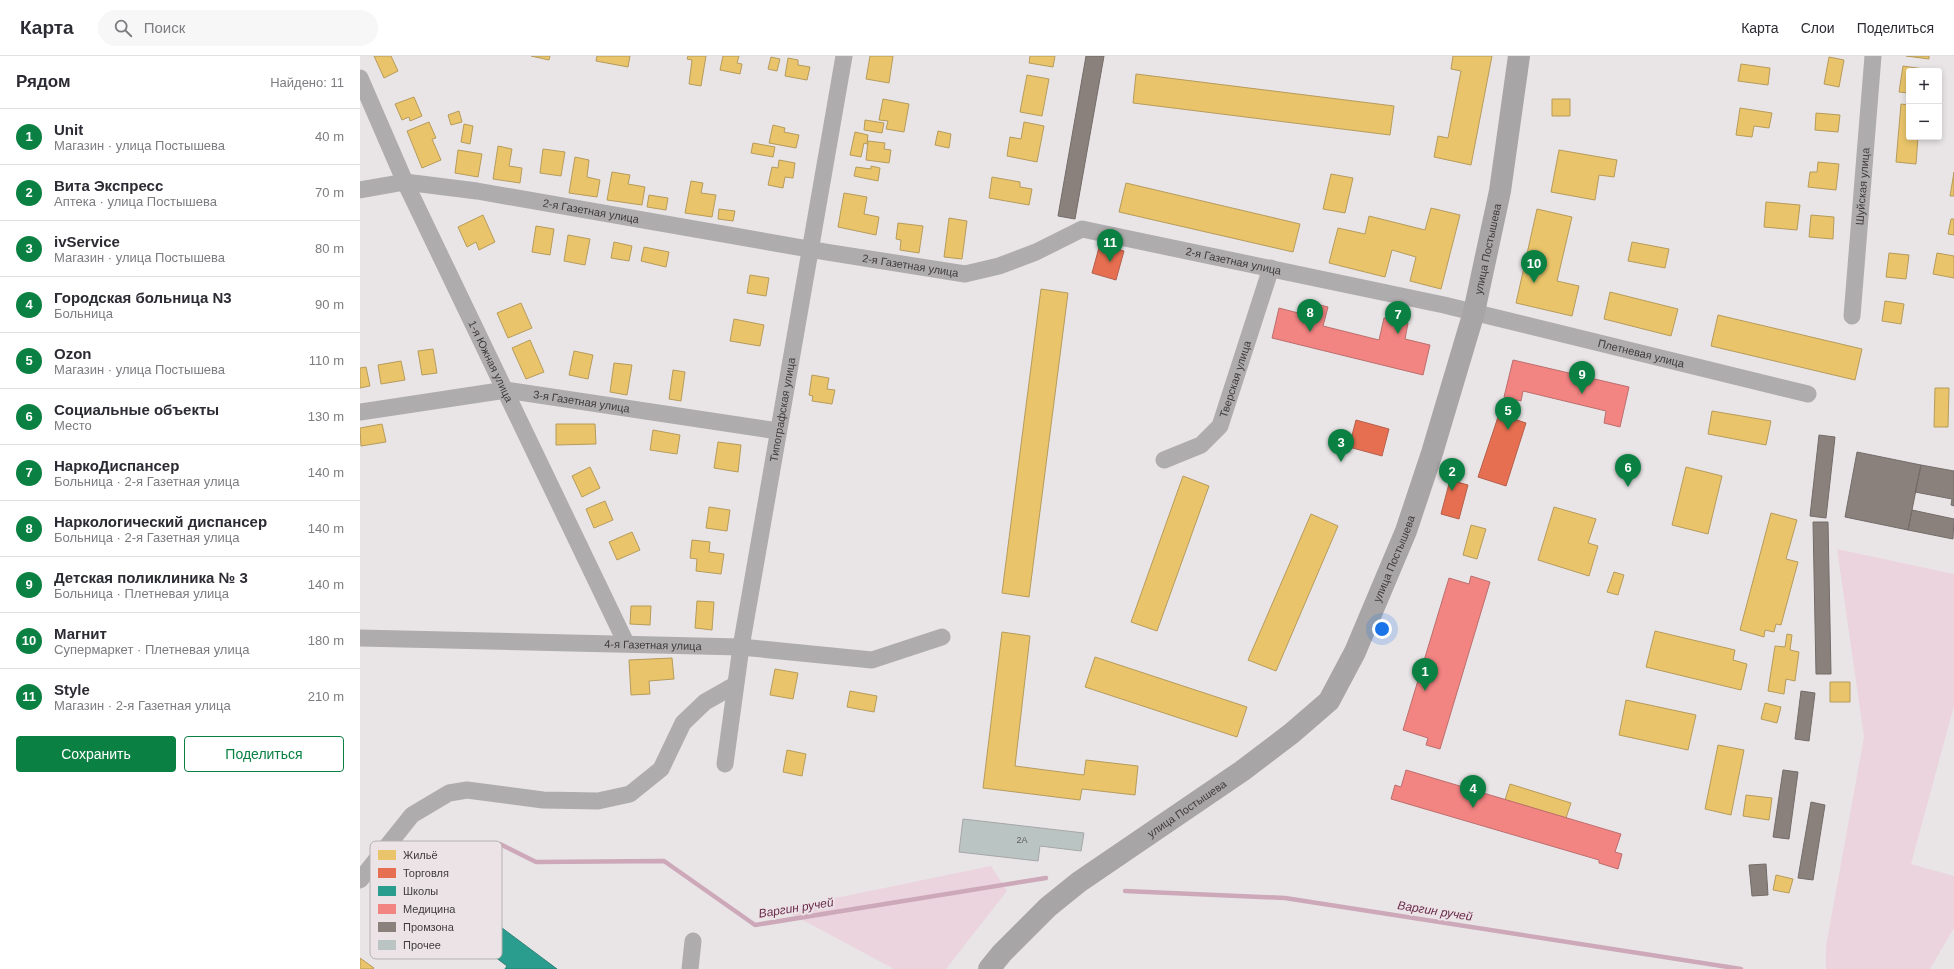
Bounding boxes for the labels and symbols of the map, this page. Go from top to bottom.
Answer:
street label: Шуйская улица [1853,146,1872,226]
street label: 2-я Газетная улица [542,197,641,225]
street label: улица Постышева [1472,202,1503,296]
pin: 11 [1097,229,1123,262]
street label: 2-я Газетная улица [1185,245,1283,277]
pin: 10 [1521,250,1547,283]
street label: 2-я Газетная улица [861,252,960,279]
pin: 8 [1297,299,1323,332]
pin: 7 [1385,301,1411,334]
street label: 1-я Южная улица [466,319,516,405]
street label: Плетневая улица [1597,337,1686,370]
street label: Тверская улица [1217,338,1253,419]
street label: Типографская улица [767,356,798,463]
pin: 9 [1569,361,1595,394]
street label: 3-я Газетная улица [532,388,631,415]
pin: 5 [1495,397,1521,430]
pin: 3 [1328,429,1354,462]
pin: 6 [1615,454,1641,487]
pin: 2 [1439,458,1465,491]
street label: улица Постышева [1371,513,1417,604]
your location [1372,619,1392,639]
street label: 4-я Газетная улица [604,638,703,652]
pin: 1 [1412,658,1438,691]
pin: 4 [1460,775,1486,808]
street label: улица Постышева [1145,777,1229,840]
house number: 2А [1016,835,1028,845]
legend [370,841,502,959]
text: Жильё [403,849,438,861]
text: Торговля [403,867,449,879]
text: Школы [403,885,438,897]
water label: Варгин ручей [758,895,835,921]
water label: Варгин ручей [1397,898,1474,924]
text: Медицина [403,903,456,915]
text: Промзона [403,921,455,933]
text: Прочее [403,939,441,951]

